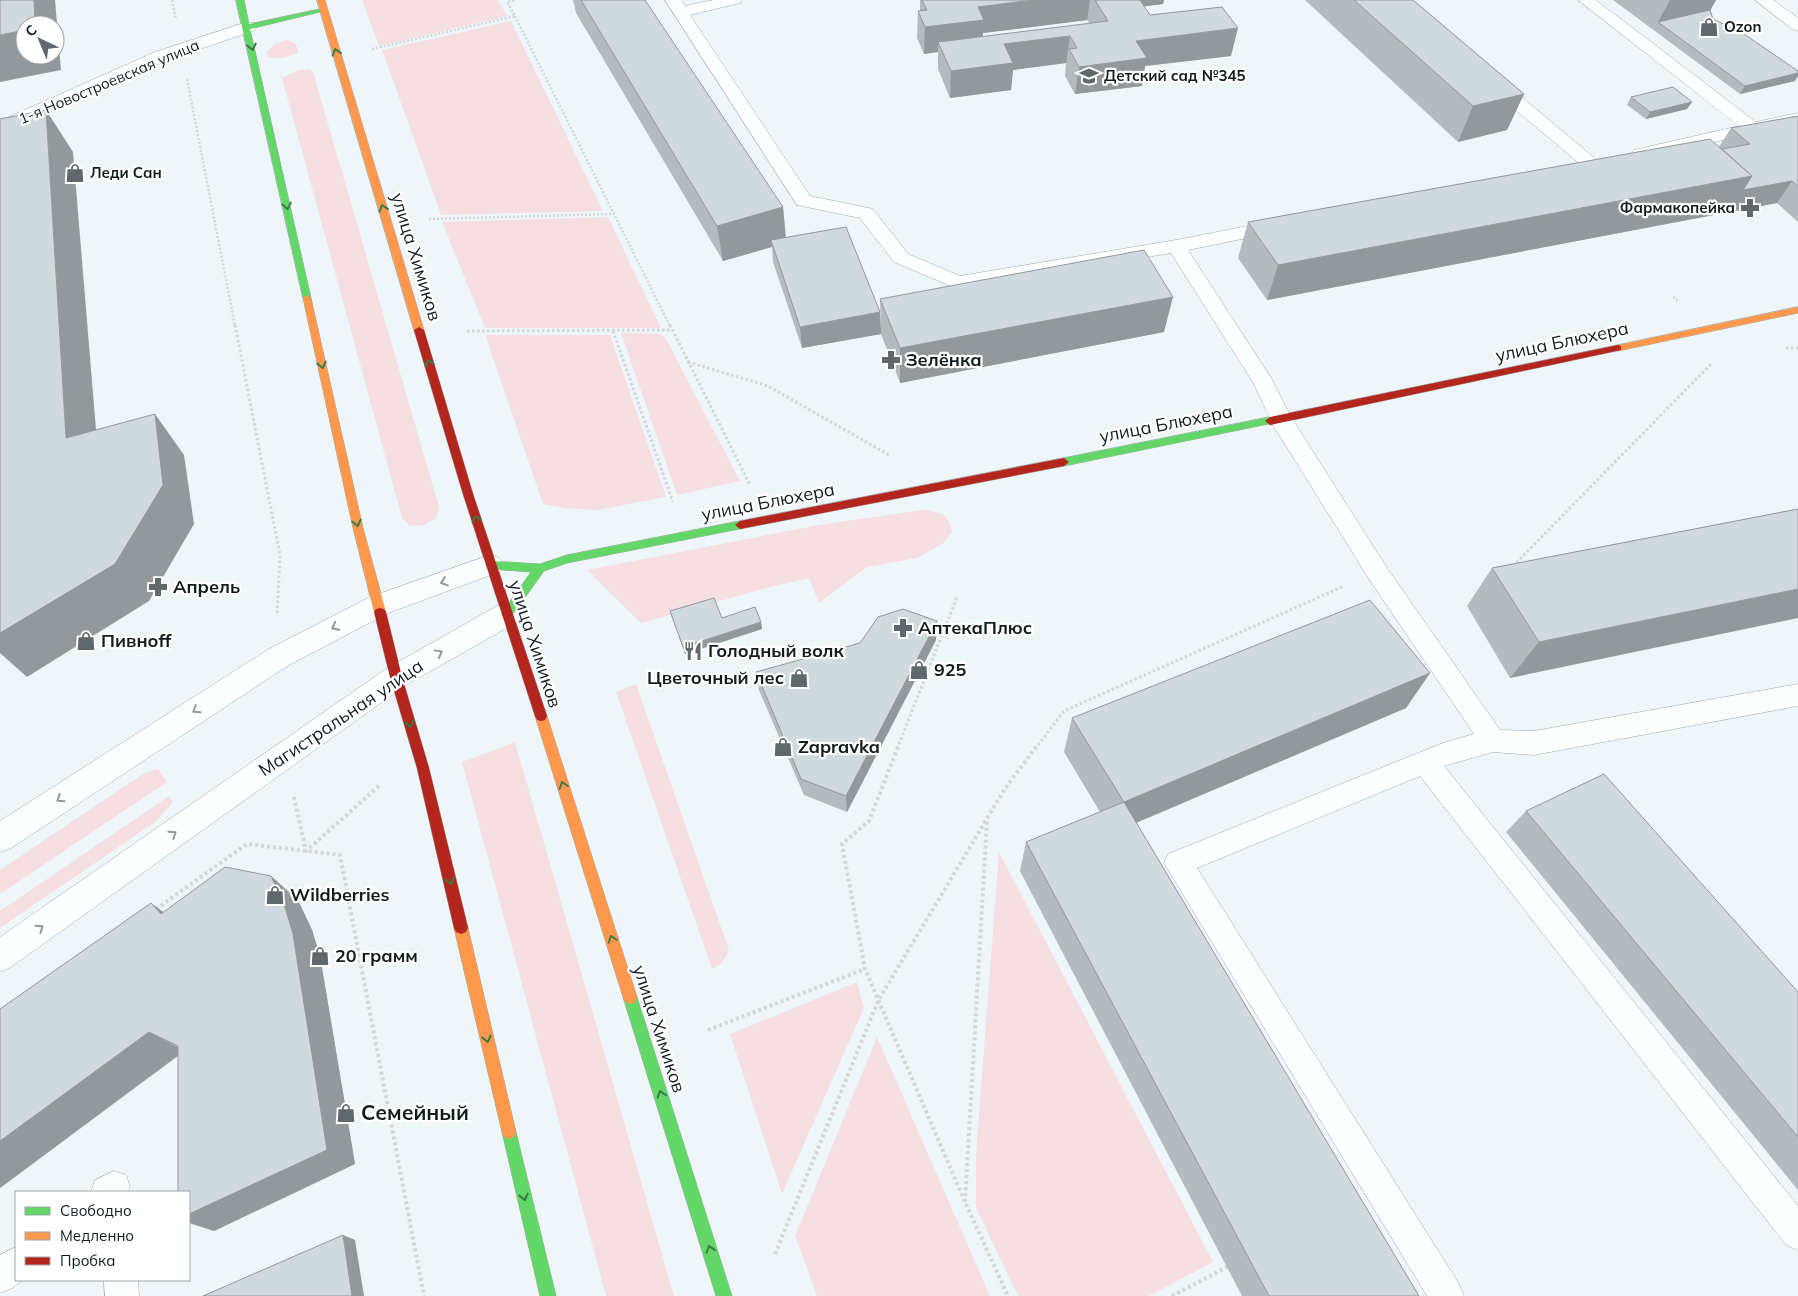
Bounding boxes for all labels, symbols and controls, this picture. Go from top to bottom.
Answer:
north arrow [15,15,65,65]
shop icon: Ozon [1698,16,1720,38]
place label: Ozon [1724,17,1761,36]
text: С [21,21,41,40]
street label: 1-я Новостроевская улица [16,35,202,128]
one-way arrow [246,43,257,52]
one-way arrow [332,48,342,56]
school or university icon: Детский сад №345 [1078,65,1100,87]
place label: Детский сад №345 [1104,66,1245,85]
shop icon: Леди Сан [64,162,86,184]
place label: Леди Сан [90,163,162,182]
street label: улица Химиков [386,190,447,324]
pharmacy icon: Фармакопейка [1739,197,1761,219]
place label: Фармакопейка [1620,198,1735,217]
one-way arrow [281,202,292,210]
one-way arrow [378,204,388,212]
street label: улица Блюхера [1493,316,1631,367]
place label: Зелёнка [906,348,982,371]
pharmacy icon: Зелёнка [880,349,902,371]
one-way arrow [316,360,327,369]
one-way arrow [424,360,434,368]
street label: улица Блюхера [1097,399,1235,448]
street label: улица Блюхера [699,477,837,526]
one-way arrow [471,515,481,524]
one-way arrow [351,519,362,528]
place label: Апрель [173,575,240,598]
pharmacy icon: Апрель [147,576,169,598]
one-way arrow [441,576,449,586]
street label: улица Химиков [504,577,567,710]
place label: АптекаПлюс [918,616,1032,639]
pharmacy icon: АптекаПлюс [892,617,914,639]
one-way arrow [332,621,341,631]
place label: Пивноff [101,629,172,652]
shop icon: Пивноff [75,630,97,652]
place label: Голодный волк [708,639,845,662]
restaurant icon: Голодный волк [682,640,704,662]
one-way arrow [433,649,442,659]
street label: Магистральная улица [254,654,427,781]
place label: 925 [934,658,967,681]
shop icon: 925 [908,659,930,681]
place label: Цветочный лес [647,666,784,689]
shop icon: Цветочный лес [788,667,810,689]
one-way arrow [192,704,201,714]
one-way arrow [405,719,415,727]
place label: Zapravka [798,735,880,758]
shop icon: Zapravka [772,736,794,758]
one-way arrow [558,781,568,789]
one-way arrow [56,793,65,802]
one-way arrow [167,831,176,840]
one-way arrow [444,877,455,886]
place label: Wildberries [290,883,390,906]
shop icon: Wildberries [264,884,286,906]
one-way arrow [34,925,44,934]
one-way arrow [608,936,618,944]
place label: 20 грамм [335,944,418,967]
shop icon: 20 грамм [309,945,331,967]
street label: улица Химиков [628,962,691,1095]
one-way arrow [481,1035,492,1044]
one-way arrow [657,1091,667,1099]
place label: Семейный [361,1099,469,1125]
shop icon: Семейный [335,1102,357,1124]
legend [15,1191,190,1281]
one-way arrow [518,1193,529,1202]
text: Свободно [60,1201,132,1220]
text: Медленно [60,1226,134,1245]
one-way arrow [705,1246,715,1254]
text: Пробка [60,1251,115,1270]

